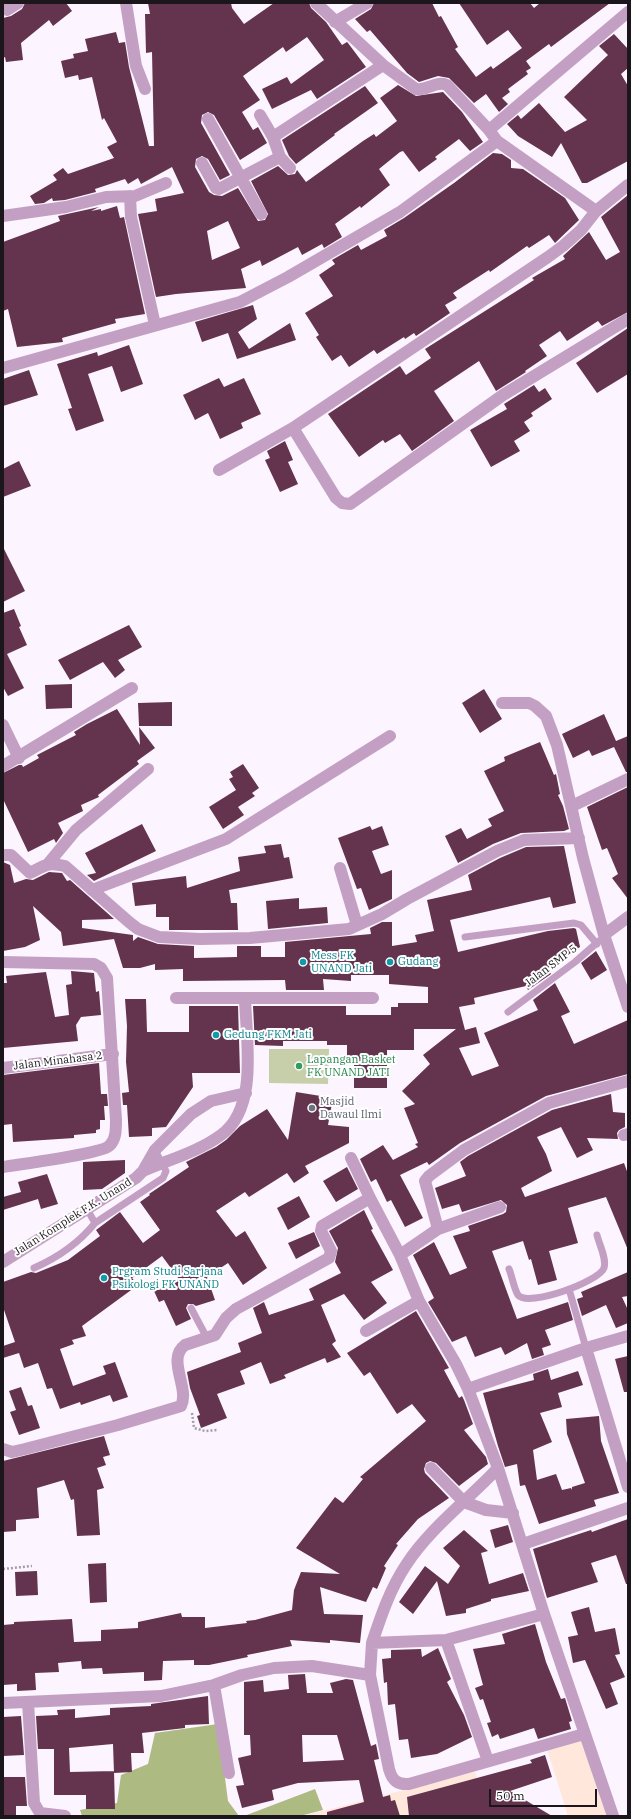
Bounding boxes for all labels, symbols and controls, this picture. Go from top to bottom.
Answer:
street label: Jalan SMP 5 [522,942,580,990]
place label: Mess FK UNAND Jati [311,949,372,975]
place label: Gudang [398,955,438,969]
marker: Mess FK UNAND Jati [298,957,308,967]
marker: Gudang [385,957,395,967]
place label: Gedung FKM Jati [224,1028,312,1042]
marker: Gedung FKM Jati [211,1030,221,1040]
street label: Jalan Minahasa 2 [13,1049,103,1073]
place label: Lapangan Basket FK UNAND JATI [307,1053,396,1079]
marker: Lapangan Basket FK UNAND JATI [294,1061,304,1071]
place label: Masjid Dawaul Ilmi [320,1095,382,1121]
marker: Masjid Dawaul Ilmi [307,1103,317,1113]
street label: Jalan Komplek F.K. Unand [12,1175,134,1259]
place label: Prgram Studi Sarjana Psikologi FK UNAND [112,1265,223,1291]
marker: Prgram Studi Sarjana Psikologi FK UNAND [99,1273,109,1283]
scale bar [491,1781,599,1807]
text: 50 m [496,1788,525,1803]

